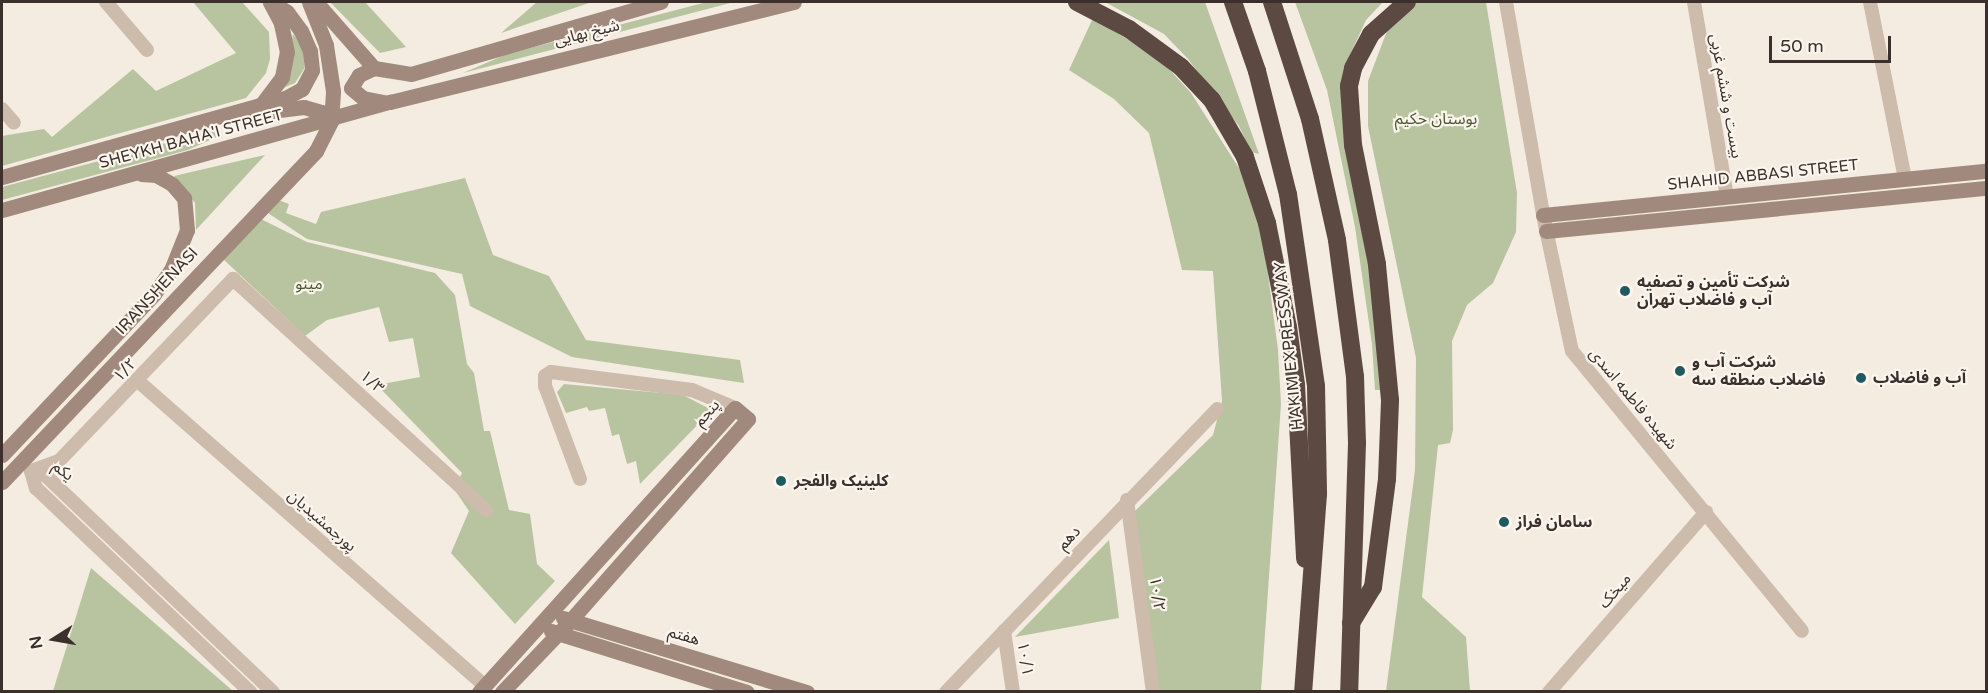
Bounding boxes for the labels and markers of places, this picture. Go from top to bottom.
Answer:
place label: شركت تأمين و تصفيه آب و فاضلاب تهران [1637,272,1790,310]
marker: شركت تأمين و تصفيه آب و فاضلاب تهران [1618,284,1632,298]
place label: شرکت آب و فاضلاب منطقه سه [1692,352,1825,390]
marker: شرکت آب و فاضلاب منطقه سه [1673,364,1687,378]
place label: آب و فاضلاب [1873,368,1966,388]
marker: آب و فاضلاب [1854,371,1868,385]
place label: کلینیک والفجر [794,471,889,491]
marker: کلینیک والفجر [772,472,790,490]
place label: سامان فراز [1516,512,1592,532]
marker: سامان فراز [1497,515,1511,529]

